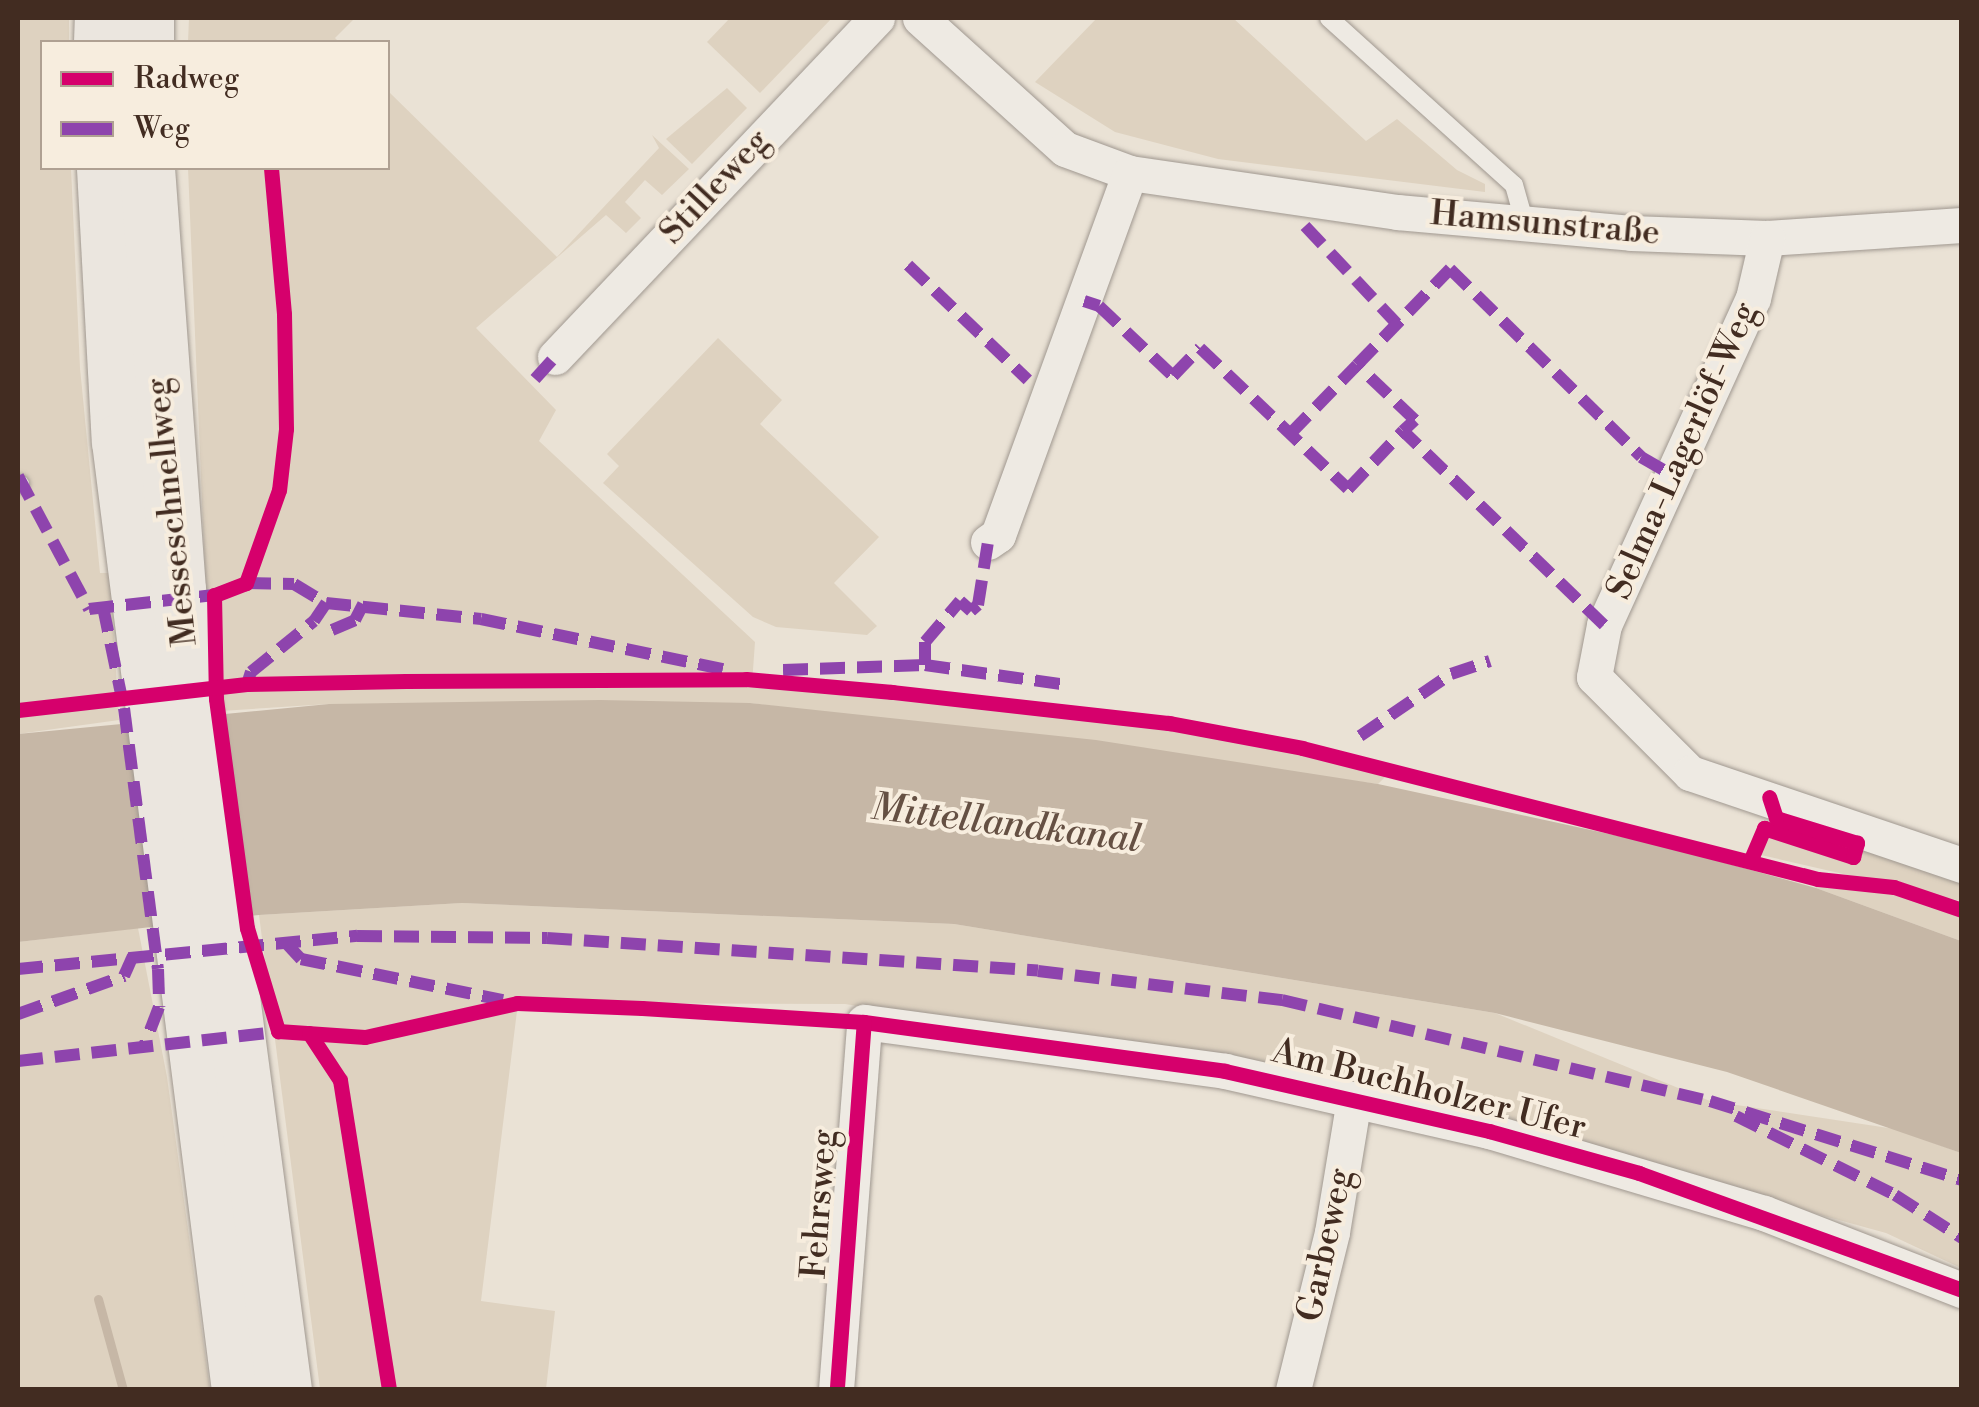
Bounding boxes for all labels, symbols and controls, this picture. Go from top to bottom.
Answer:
legend [40,40,390,170]
text: Radweg [134,60,239,98]
text: Weg [134,110,190,148]
street label: Stilleweg [651,121,779,253]
street label: Hamsunstraße [1428,193,1662,255]
street label: Selma-Lagerlöf-Weg [1599,296,1767,606]
street label: Messeschnellweg [137,376,207,648]
water label: Mittellandkanal [868,785,1144,863]
street label: Am Buchholzer Ufer [1268,1031,1590,1149]
street label: Fehrsweg [794,1128,846,1280]
street label: Garbeweg [1289,1165,1363,1325]

